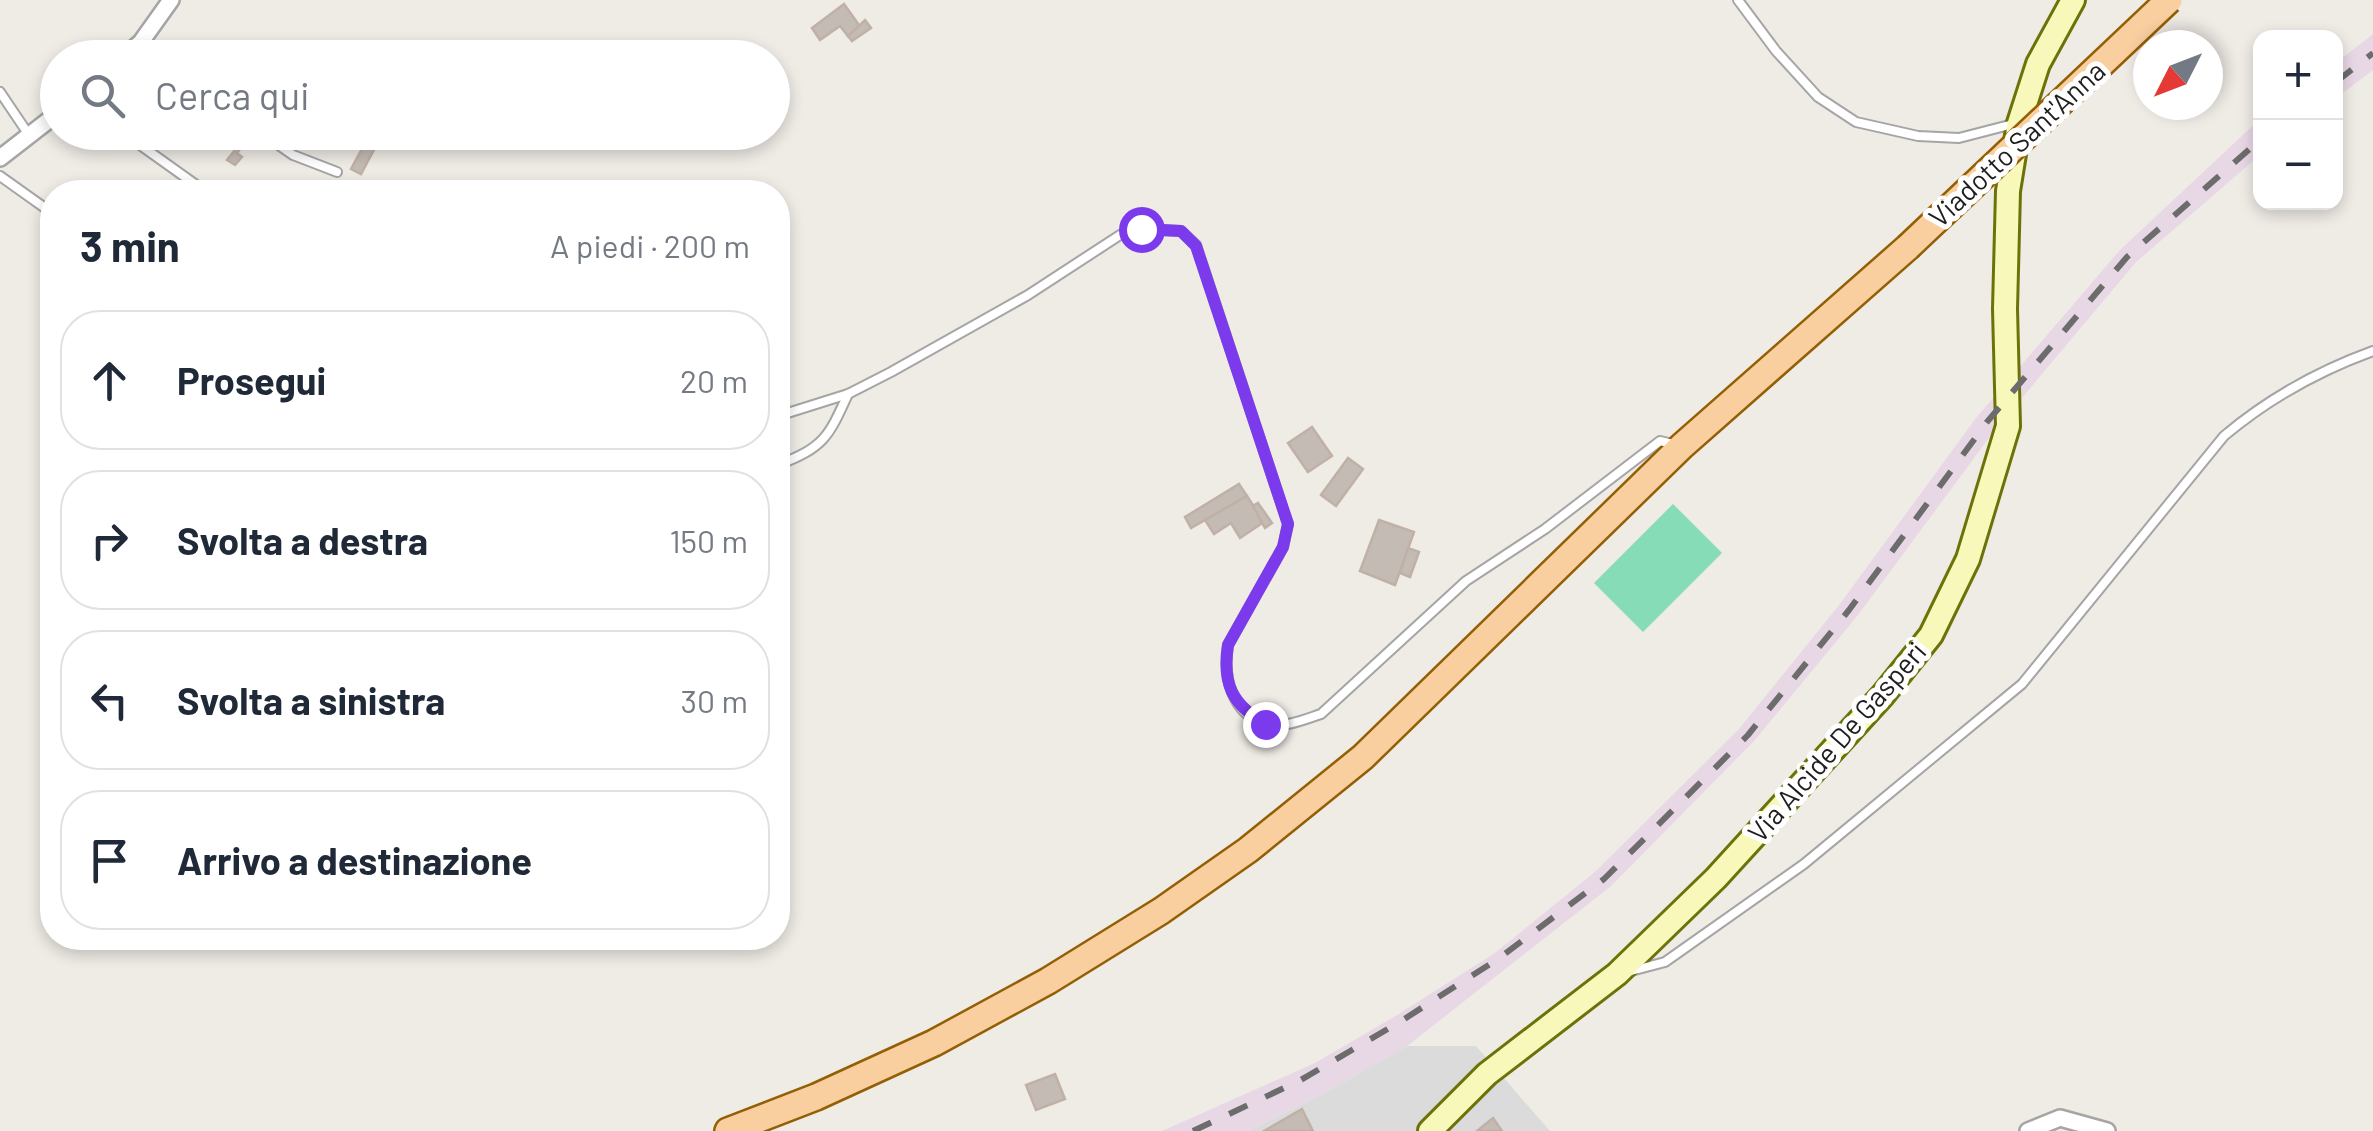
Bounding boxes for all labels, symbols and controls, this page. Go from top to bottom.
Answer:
north arrow [2133,30,2223,120]
map controls [2253,30,2343,210]
button: + [2253,30,2343,120]
search box [40,40,790,150]
street label: Viadotto Sant'Anna [1921,53,2111,234]
icon: search [75,68,130,123]
text: Cerca qui [155,72,310,118]
button: − [2253,120,2343,210]
route start [1119,207,1165,253]
text: 3 min [80,220,180,270]
text: A piedi · 200 m [550,226,750,264]
icon: ahead [82,353,137,408]
text: Prosegui [177,357,326,403]
text: 20 m [680,361,748,399]
icon: right [82,513,137,568]
text: Svolta a destra [177,517,428,563]
text: 150 m [669,521,748,559]
street label: Via Alcide De Gasperi [1740,634,1933,849]
icon: left [82,673,137,728]
text: Svolta a sinistra [177,677,445,723]
text: 30 m [681,681,748,719]
route end [1243,702,1289,748]
icon: arrive [82,833,137,888]
text: Arrivo a destinazione [177,837,532,883]

